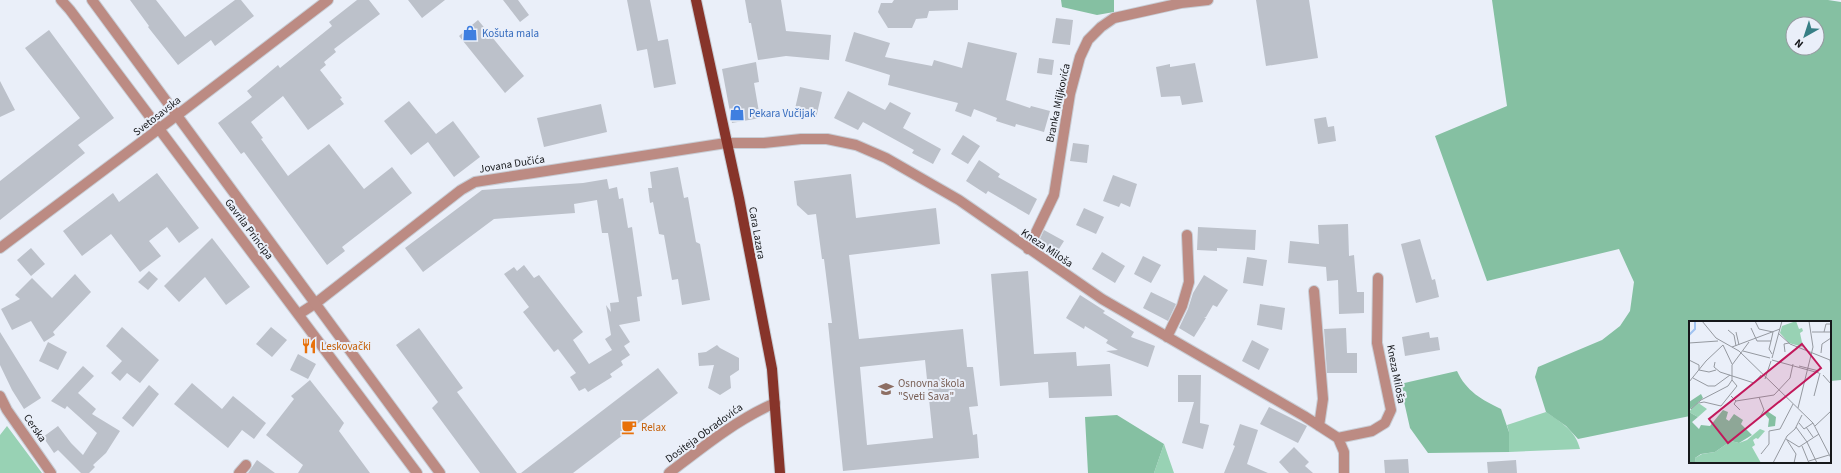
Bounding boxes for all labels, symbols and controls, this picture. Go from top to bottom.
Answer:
north arrow [1785,16,1825,56]
shop icon: Košuta mala [461,24,479,42]
place label: Košuta mala [482,26,539,41]
text: N [1791,35,1807,52]
street label: Branka Miljkovića [1042,62,1074,144]
street label: Svetosavska [130,93,184,139]
shop icon: Pekara Vučijak [728,104,746,122]
place label: Pekara Vučijak [749,106,816,121]
street label: Jovana Dučića [478,151,546,177]
street label: Gavrila Principa [221,196,277,262]
street label: Cara Lazara [745,206,769,260]
street label: Kneza Miloša [1018,225,1076,271]
inset map [1689,321,1831,463]
restaurant icon: Leskovački [300,337,318,355]
place label: Leskovački [321,339,371,354]
street label: Kneza Miloša [1383,343,1409,405]
place label: Osnovna škola "Sveti Sava" [898,376,965,404]
school or university icon: Osnovna škola "Sveti Sava" [877,380,895,398]
street label: Dositeja Obradovića [662,400,746,466]
street label: Cerska [20,411,50,445]
cafe icon: Relax [620,418,638,436]
place label: Relax [641,420,666,435]

